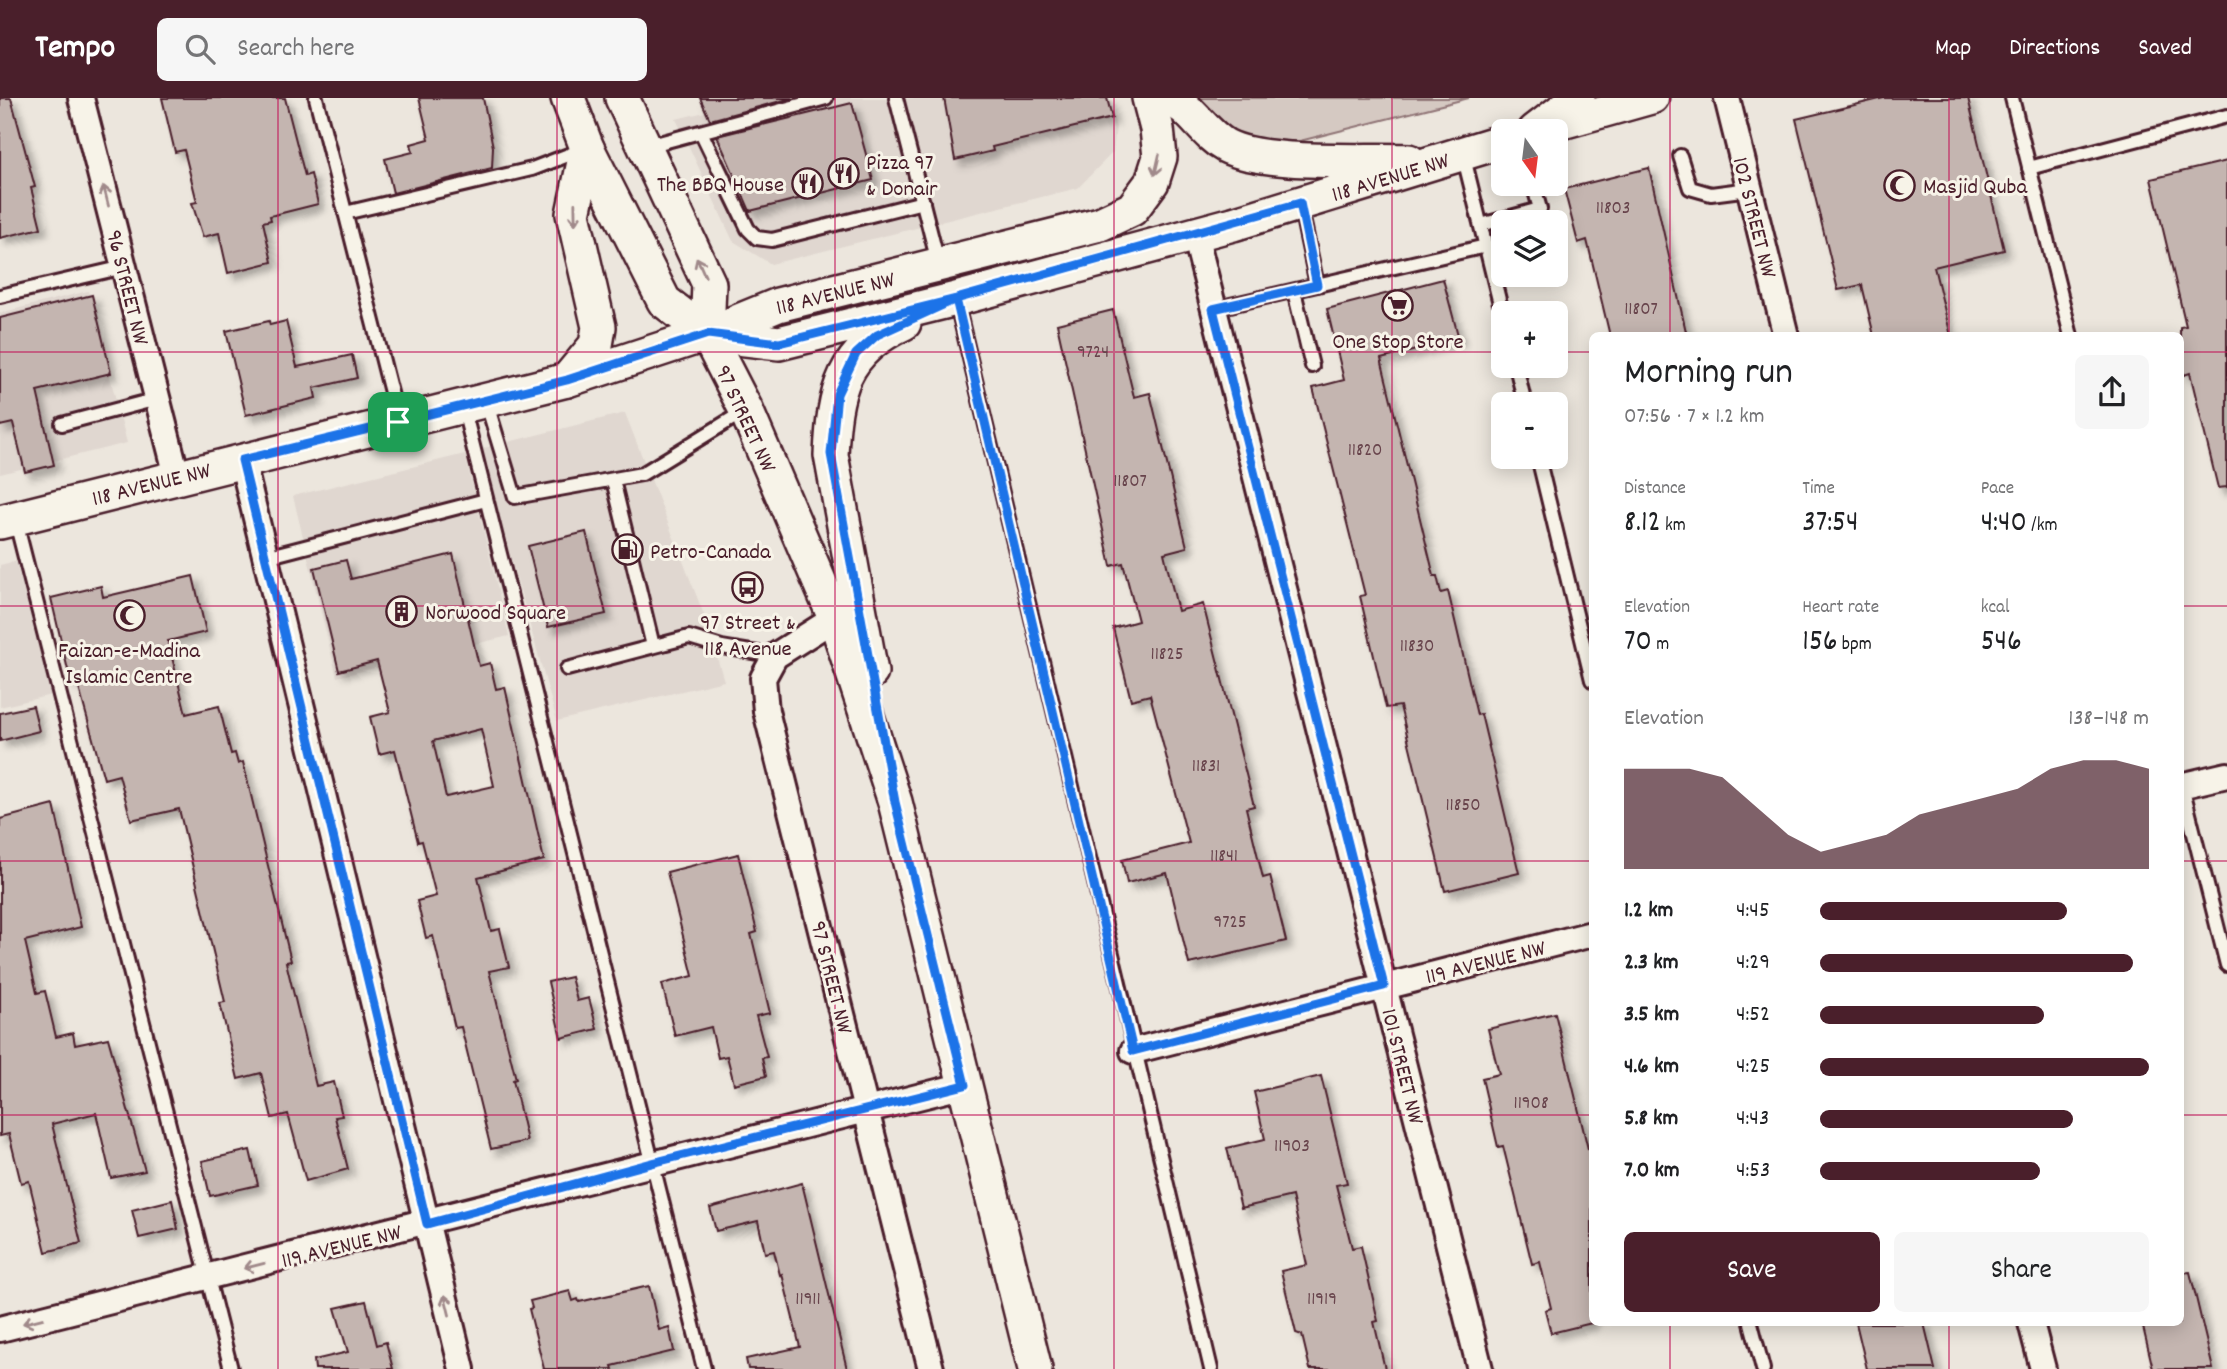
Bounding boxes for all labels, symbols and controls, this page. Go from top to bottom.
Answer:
search box [157,18,647,81]
text: Tempo [35,26,115,73]
icon: search [181,30,219,68]
text: Search here [237,31,355,68]
text: Map [1935,32,1971,66]
text: Directions [2009,32,2100,66]
text: Saved [2138,32,2192,66]
north arrow [1491,119,1568,196]
map controls [1491,119,1568,469]
street label: 118 AVENUE NW [1328,146,1455,213]
place label: Pizza 97 & Donair [866,148,938,207]
one-way arrow [1149,153,1163,176]
street label: 102 STREET NW [1722,154,1784,282]
restaurant icon: Pizza 97 & Donair [826,157,860,191]
restaurant icon: The BBQ House [790,166,824,200]
mosque icon: Masjid Quba [1883,168,1917,202]
place label: The BBQ House [657,170,784,203]
place label: Masjid Quba [1923,172,2029,205]
one-way arrow [99,185,112,208]
house number: 11803 [1596,196,1630,223]
one-way arrow [569,202,582,225]
button: layers [1491,210,1568,287]
street label: 96 STREET NW [95,227,156,350]
one-way arrow [694,257,707,279]
street label: 118 AVENUE NW [773,265,899,326]
supermarket icon: One Stop Store [1381,289,1415,323]
house number: 11807 [1624,297,1658,324]
button: + [1491,301,1568,378]
place label: One Stop Store [1332,327,1464,360]
house number: 9724 [1077,340,1109,367]
text: Morning run [1624,347,1793,402]
button: share [2075,355,2149,429]
street label: 97 STREET NW [705,360,783,479]
pin [368,392,428,452]
button: − [1491,392,1568,469]
text: 07:56 · 7 × 1.2 km [1624,401,1765,434]
icon: arrive [379,403,417,441]
house number: 11820 [1348,438,1382,465]
street label: 118 AVENUE NW [89,456,215,517]
house number: 11807 [1113,469,1147,496]
text: Distance [1624,476,1686,503]
text: Time [1802,476,1835,503]
text: Pace [1981,476,2014,503]
text: 8.12 [1624,503,1661,546]
text: 37:54 [1802,503,1858,546]
text: 4:40 [1981,503,2027,546]
text: km [1661,513,1686,540]
text: /km [2027,513,2058,540]
fuel station icon: Petro-Canada [610,533,644,567]
place label: Petro-Canada [650,537,772,570]
bus stop icon: 97 Street & 118 Avenue [731,570,765,604]
building icon: Norwood Square [385,594,419,628]
text: Elevation [1624,595,1690,622]
text: Heart rate [1802,595,1879,622]
text: kcal [1981,595,2010,622]
mosque icon: Faizan-e-Madina Islamic Centre [112,598,146,632]
place label: Norwood Square [425,598,566,631]
place label: 97 Street & 118 Avenue [700,608,796,667]
text: 70 [1624,622,1652,665]
text: 156 [1802,622,1838,665]
text: 546 [1981,622,2022,665]
text: m [1652,632,1669,659]
text: bpm [1838,632,1872,659]
house number: 11830 [1400,634,1434,661]
place label: Faizan-e-Madina Islamic Centre [58,636,201,695]
house number: 11825 [1150,642,1184,669]
text: Elevation [1624,703,1704,736]
text: 138–148 m [2068,703,2149,736]
house number: 11831 [1192,754,1220,781]
house number: 11850 [1445,793,1481,820]
house number: 11841 [1210,844,1238,871]
text: 1.2 km [1624,895,1673,928]
text: 4:45 [1736,895,1770,928]
house number: 9725 [1213,910,1247,937]
street label: 97 STREET NW [800,918,860,1038]
street label: 119 AVENUE NW [1422,933,1550,995]
text: 2.3 km [1624,947,1679,980]
text: 4:29 [1736,947,1770,980]
text: 3.5 km [1624,999,1679,1032]
text: 4:52 [1736,999,1770,1032]
street label: 101 STREET NW [1370,1005,1431,1129]
text: 4.6 km [1624,1051,1679,1084]
text: 4:25 [1736,1051,1770,1084]
house number: 11908 [1514,1091,1549,1118]
text: 5.8 km [1624,1103,1678,1136]
text: 4:43 [1736,1103,1769,1136]
house number: 11903 [1274,1134,1310,1161]
text: 7.0 km [1624,1155,1680,1188]
text: 4:53 [1736,1155,1770,1188]
street label: 119 AVENUE NW [278,1217,406,1279]
button: Save [1624,1232,1880,1312]
button: Share [1894,1232,2149,1312]
one-way arrow [243,1260,266,1273]
house number: 11911 [795,1287,821,1314]
house number: 11919 [1307,1287,1337,1314]
one-way arrow [440,1294,453,1316]
one-way arrow [22,1315,45,1328]

